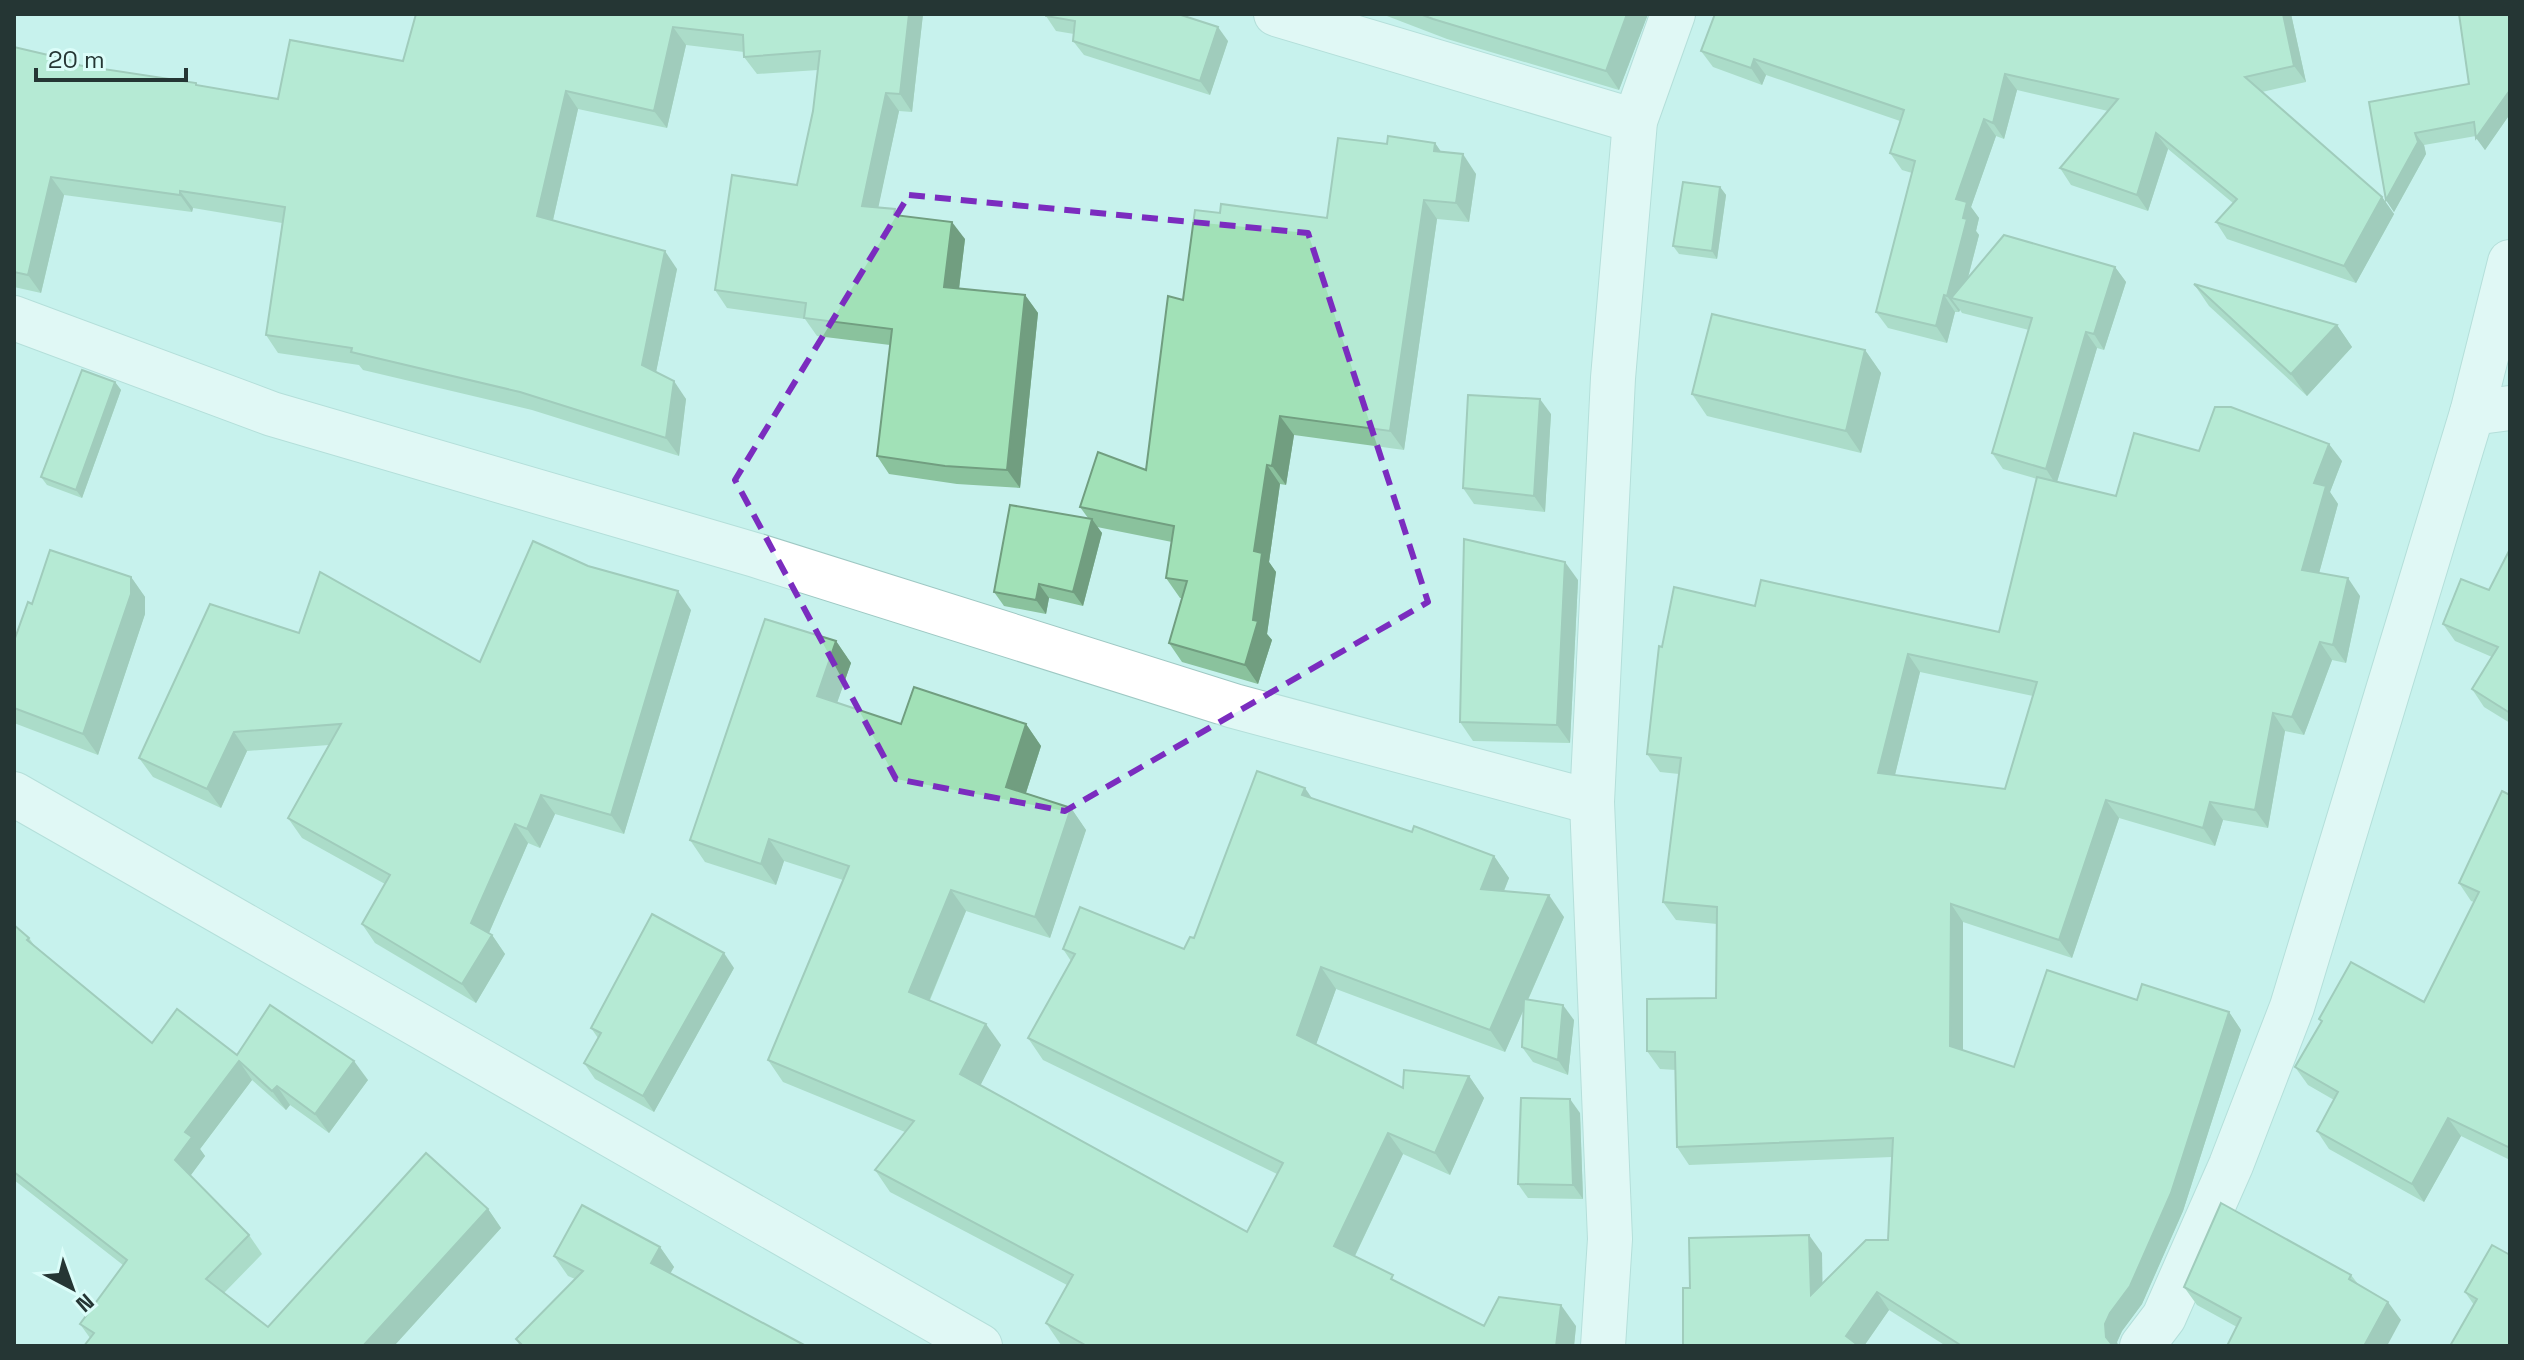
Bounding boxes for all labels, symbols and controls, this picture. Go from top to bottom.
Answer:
scale bar [36,32,186,82]
text: 20 m [48,44,105,75]
north arrow [32,1248,112,1328]
text: N [70,1288,100,1318]

